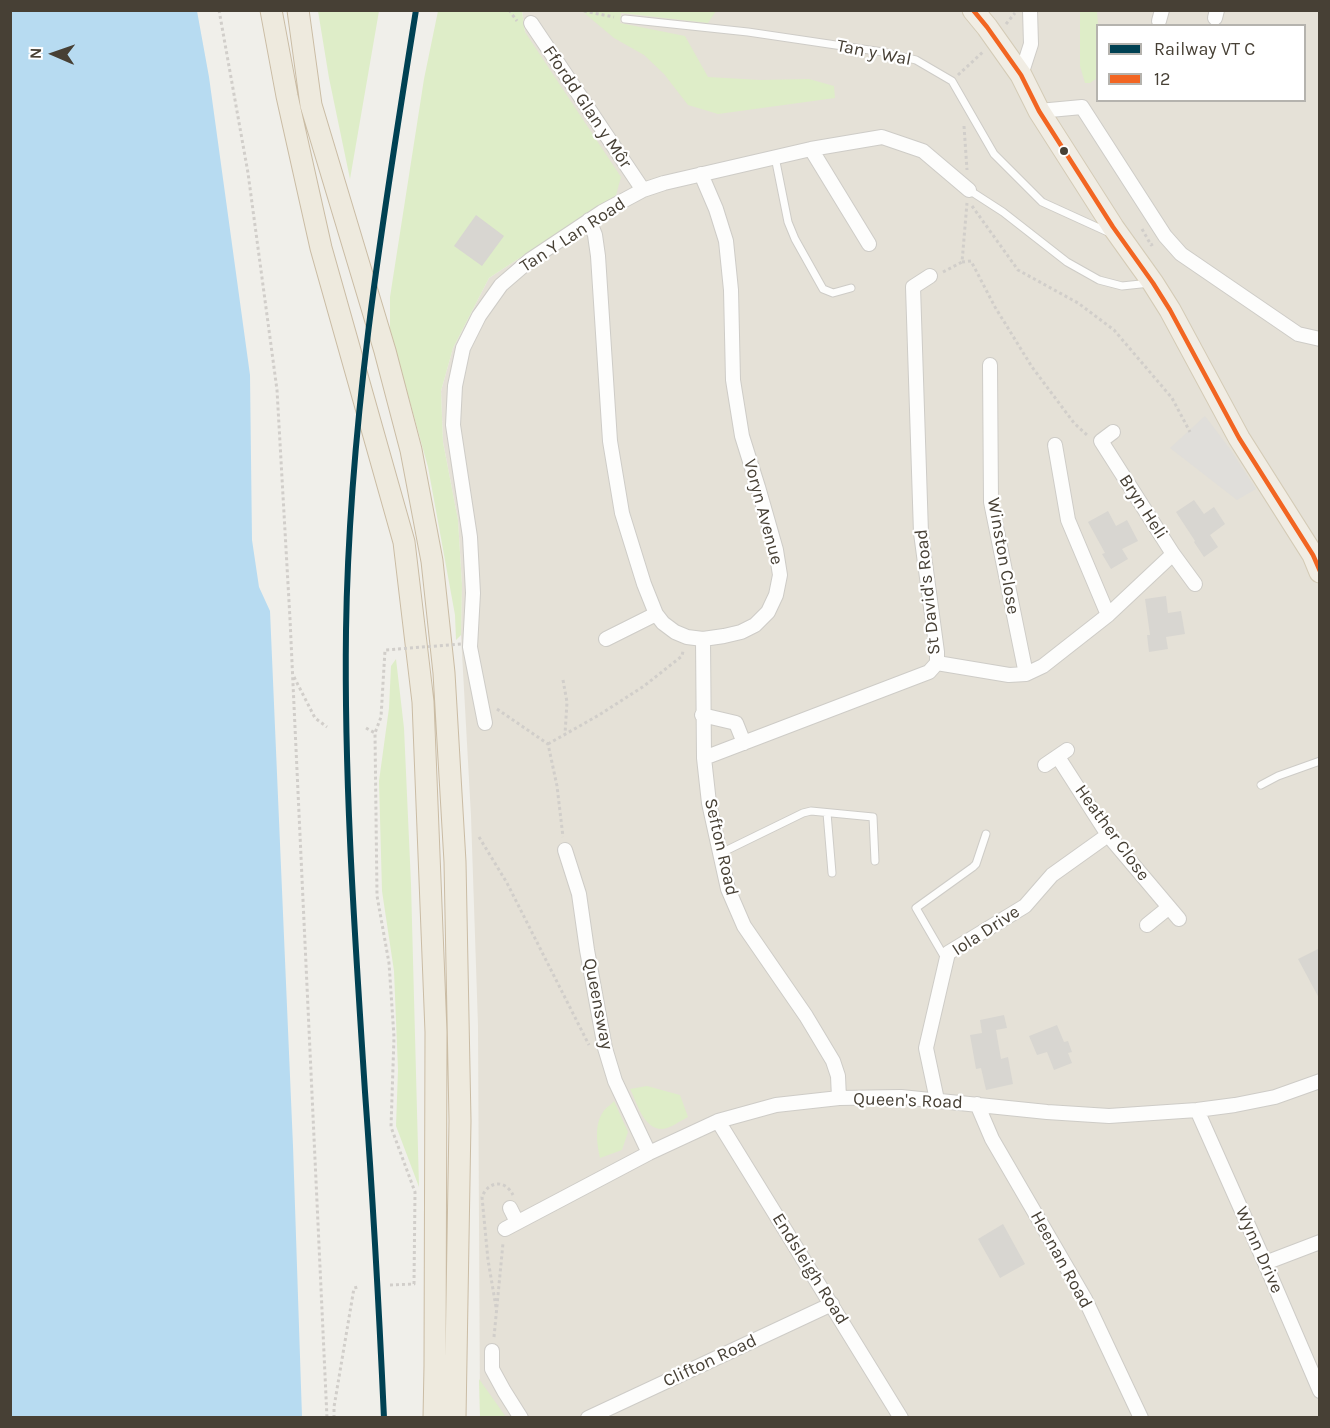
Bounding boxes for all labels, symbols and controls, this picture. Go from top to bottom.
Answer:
north arrow [24,24,84,84]
legend [1096,24,1306,102]
street label: Tan y Wal [835,35,913,71]
text: Railway VT C [1154,38,1255,60]
street label: Ffordd Glan y Môr [538,41,636,173]
text: N [26,47,45,59]
text: 12 [1154,68,1170,90]
unlabelled marker [1058,145,1070,157]
street label: Tan Y Lan Road [516,193,630,277]
street label: Voryn Avenue [739,457,787,567]
street label: Bryn Heli [1114,471,1172,543]
street label: Winston Close [982,496,1024,616]
street label: St David's Road [911,528,945,656]
street label: Heather Close [1070,781,1154,885]
street label: Sefton Road [699,796,743,898]
street label: Iola Drive [948,901,1024,961]
street label: Queensway [579,956,617,1052]
street label: Queen's Road [853,1088,963,1114]
street label: Wynn Drive [1230,1203,1288,1297]
street label: Heenan Road [1025,1208,1097,1312]
street label: Endsleigh Road [767,1209,853,1329]
street label: Clifton Road [660,1330,760,1392]

